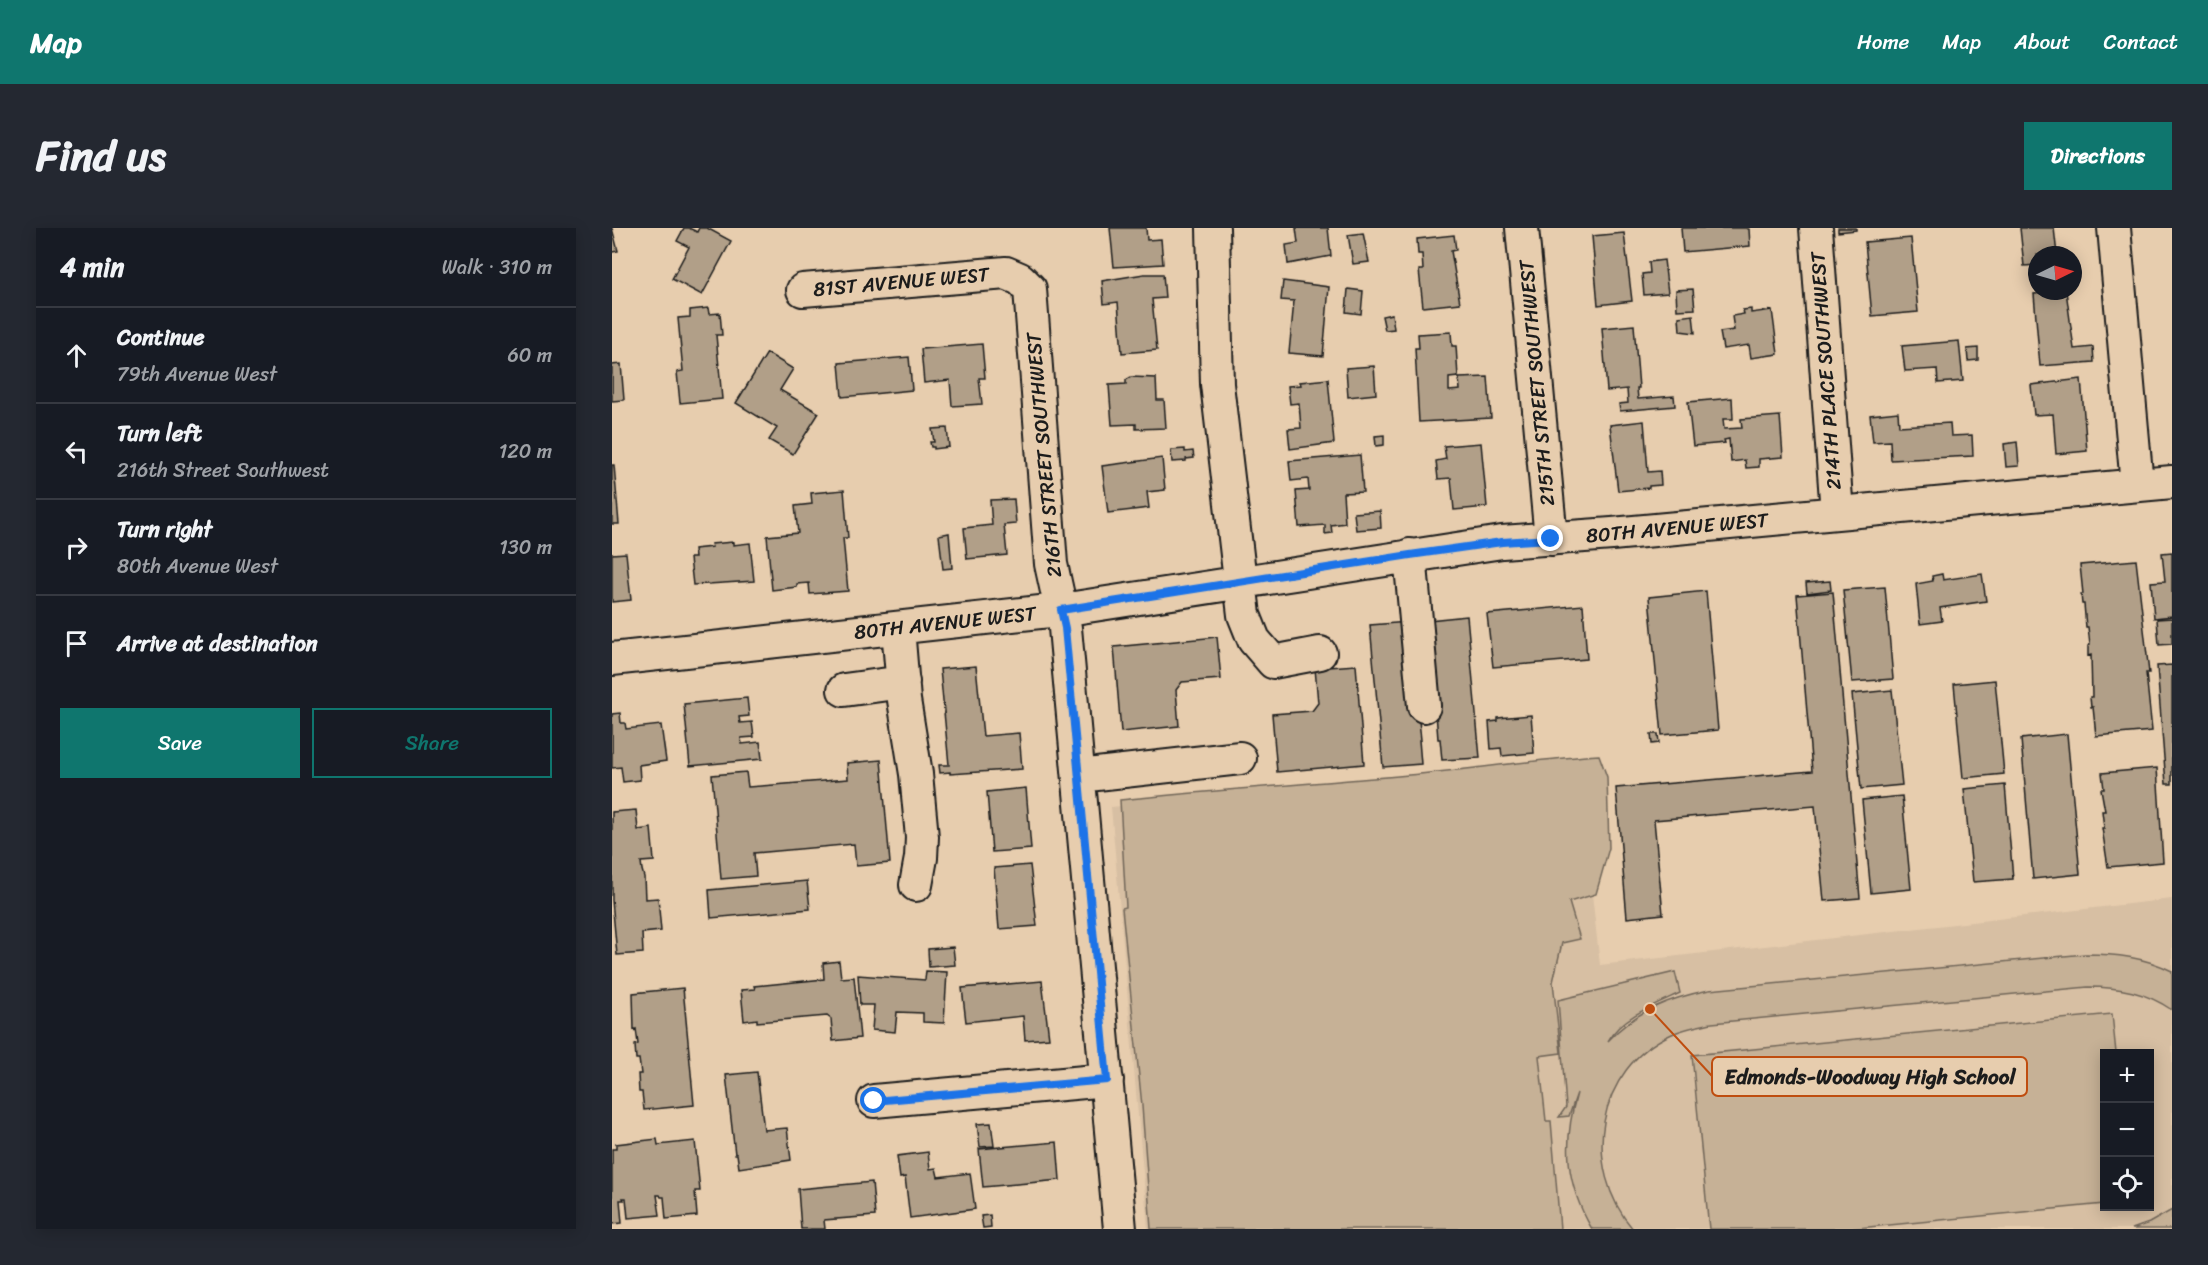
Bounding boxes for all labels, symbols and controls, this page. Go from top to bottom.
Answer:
text: Map [30,18,82,67]
text: Home [1857,23,1909,61]
text: Map [1942,23,1981,61]
text: About [2014,23,2071,61]
text: Contact [2104,23,2178,61]
text: Find us [36,119,166,193]
button: Directions [2024,122,2172,190]
text: 4 min [60,244,124,290]
north arrow [2028,246,2082,300]
text: Walk · 310 m [442,250,552,285]
street label: 214TH PLACE SOUTHWEST [1800,250,1852,491]
street label: 81ST AVENUE WEST [812,257,992,307]
street label: 215TH STREET SOUTHWEST [1509,258,1565,507]
text: Continue [117,318,205,357]
street label: 216TH STREET SOUTHWEST [1016,330,1072,579]
text: 60 m [507,338,552,373]
icon: ahead [60,339,93,372]
text: 79th Avenue West [117,357,277,392]
text: Turn left [117,414,202,453]
text: 120 m [499,434,552,469]
icon: left [60,435,93,468]
text: 216th Street Southwest [117,453,329,488]
street label: 80TH AVENUE WEST [1584,502,1771,553]
text: Turn right [117,510,212,549]
route end [1537,525,1563,551]
text: 130 m [499,530,552,565]
icon: right [60,531,93,564]
text: 80th Avenue West [117,549,278,584]
street label: 80TH AVENUE WEST [852,596,1040,650]
text: Arrive at destination [117,624,318,663]
icon: arrive [60,627,93,660]
button: Save [60,708,300,778]
button: Share [312,708,552,778]
map controls [2100,1049,2154,1211]
button: + [2100,1049,2154,1103]
callout: Edmonds-Woodway High School [1712,1057,2027,1096]
text: Edmonds-Woodway High School [1725,1058,2016,1096]
route start [860,1087,886,1113]
button: − [2100,1103,2154,1157]
button: locate [2100,1157,2154,1211]

